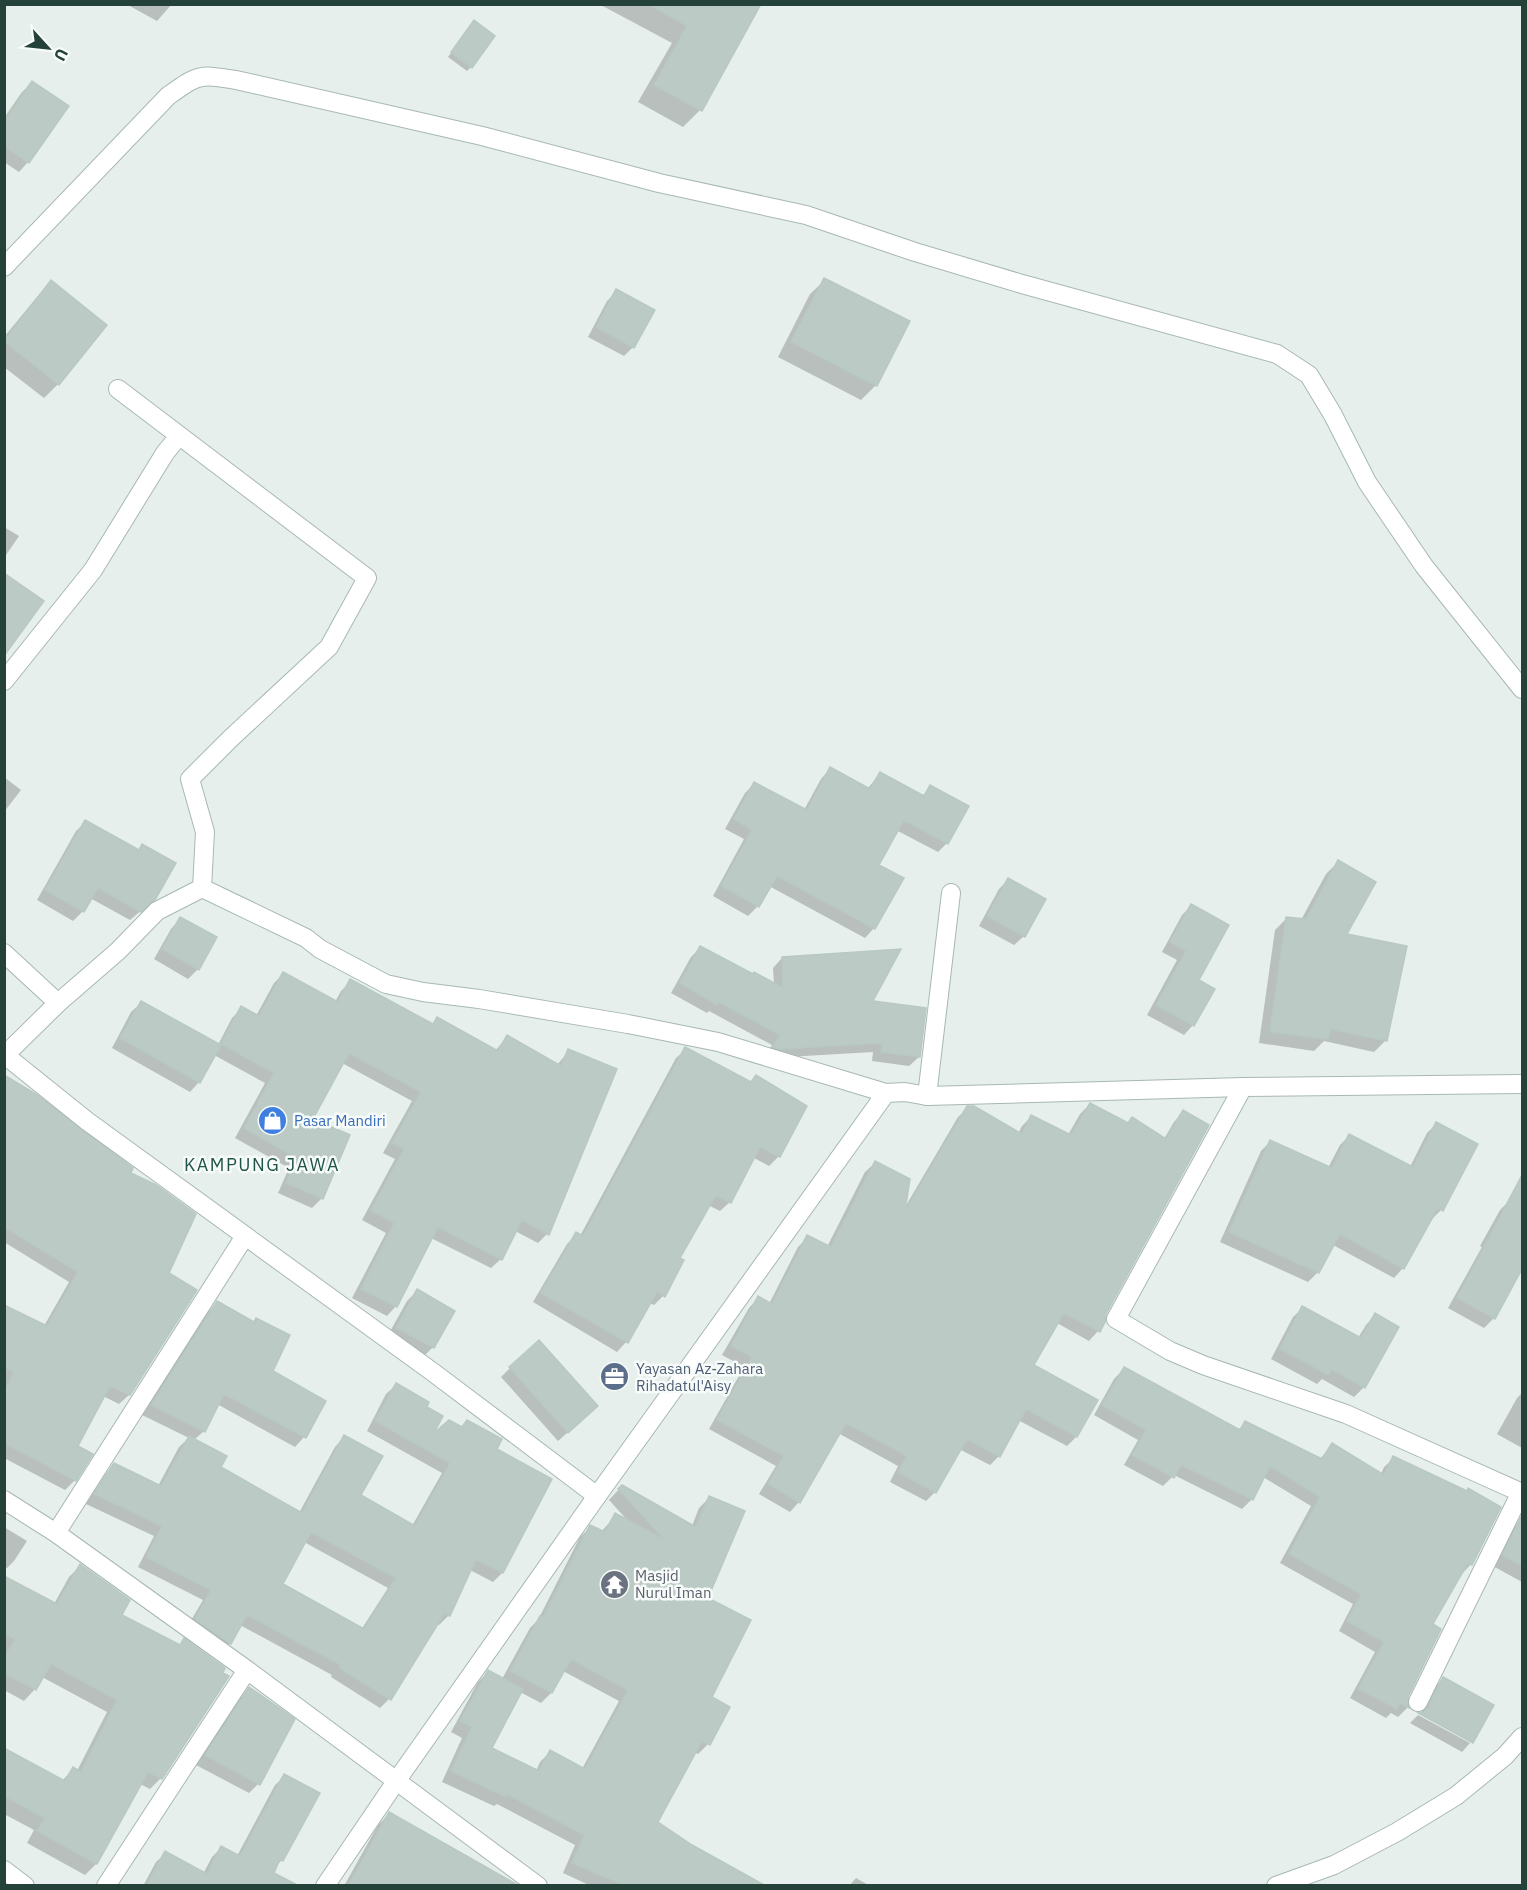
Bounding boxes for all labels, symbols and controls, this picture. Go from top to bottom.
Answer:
north arrow [18,18,78,78]
text: U [50,45,73,64]
shop icon: Pasar Mandiri [257,1104,289,1136]
place label: Pasar Mandiri [294,1111,386,1130]
district label: KAMPUNG JAWA [184,1153,340,1176]
place label: Yayasan Az-Zahara Rihadatul'Aisy [636,1359,763,1395]
office icon: Yayasan Az-Zahara Rihadatul'Aisy [599,1361,631,1393]
place label: Masjid Nurul Iman [635,1566,711,1602]
temple icon: Masjid Nurul Iman [598,1568,630,1600]

